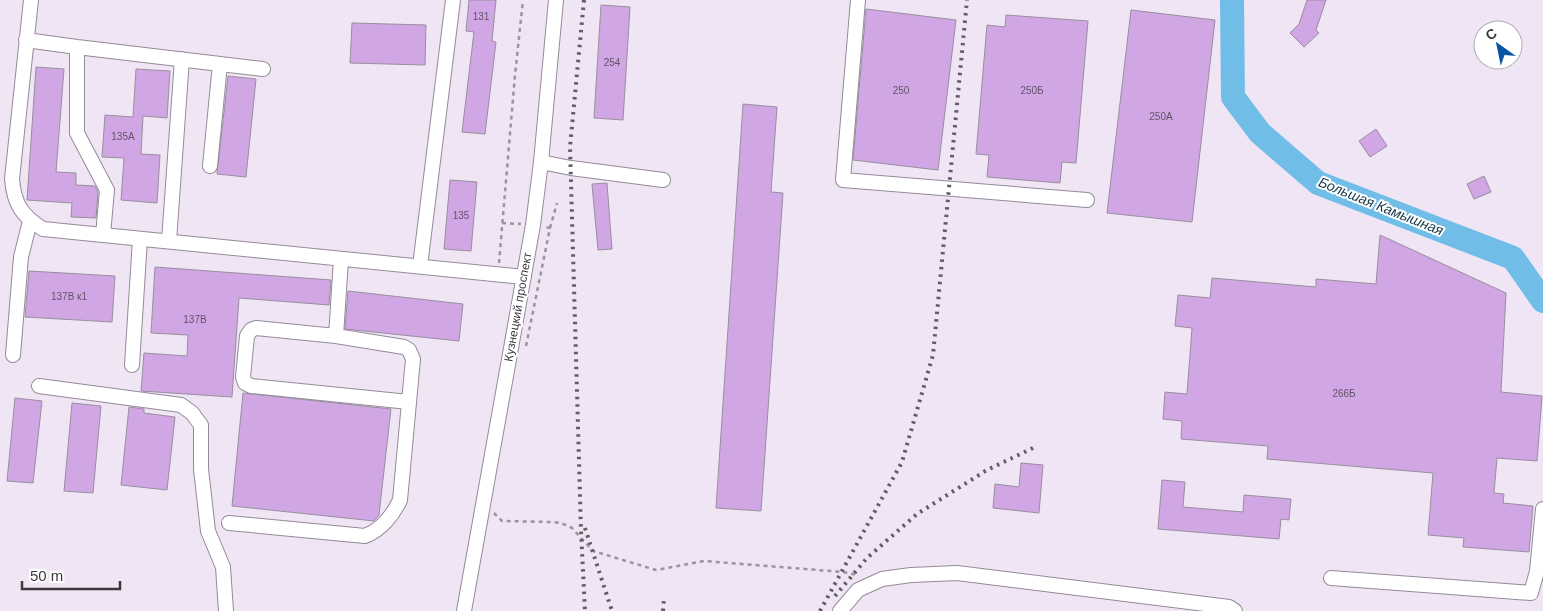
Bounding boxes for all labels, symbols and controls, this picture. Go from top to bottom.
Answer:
house number: 131 [473,11,490,22]
north arrow [1473,20,1523,70]
text: С [1482,25,1500,44]
house number: 254 [604,57,621,68]
house number: 250 [893,85,910,96]
house number: 250Б [1020,85,1044,96]
house number: 250А [1149,111,1173,122]
house number: 135А [111,131,135,142]
water label: Большая Камышная [1316,174,1446,239]
house number: 135 [453,210,470,221]
street label: Кузнецкий проспект [502,251,535,363]
house number: 137В к1 [51,291,87,302]
house number: 137В [183,314,207,325]
house number: 266Б [1332,388,1356,399]
scale bar [22,558,120,590]
text: 50 m [30,567,63,584]

